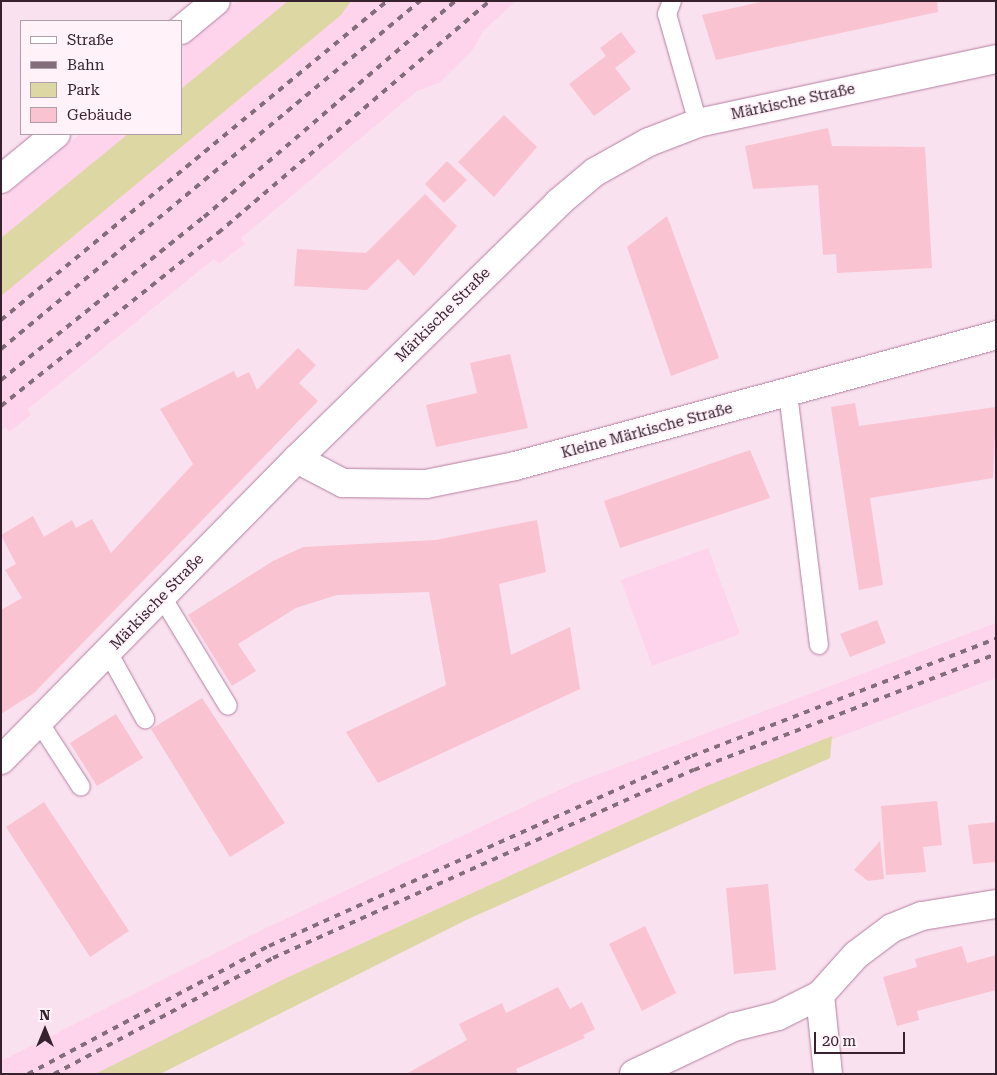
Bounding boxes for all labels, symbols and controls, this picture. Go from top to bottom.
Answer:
legend [20,20,182,135]
text: Straße [67,31,114,49]
text: Bahn [67,56,104,74]
street label: Märkische Straße [729,80,857,124]
text: Park [67,81,100,99]
text: Gebäude [67,106,132,124]
street label: Märkische Straße [392,264,494,366]
street label: Kleine Märkische Straße [559,399,735,463]
street label: Märkische Straße [107,550,207,654]
north arrow [20,1005,70,1055]
text: N [40,1007,50,1023]
scale bar [817,1022,908,1054]
text: 20 m [822,1032,856,1050]

